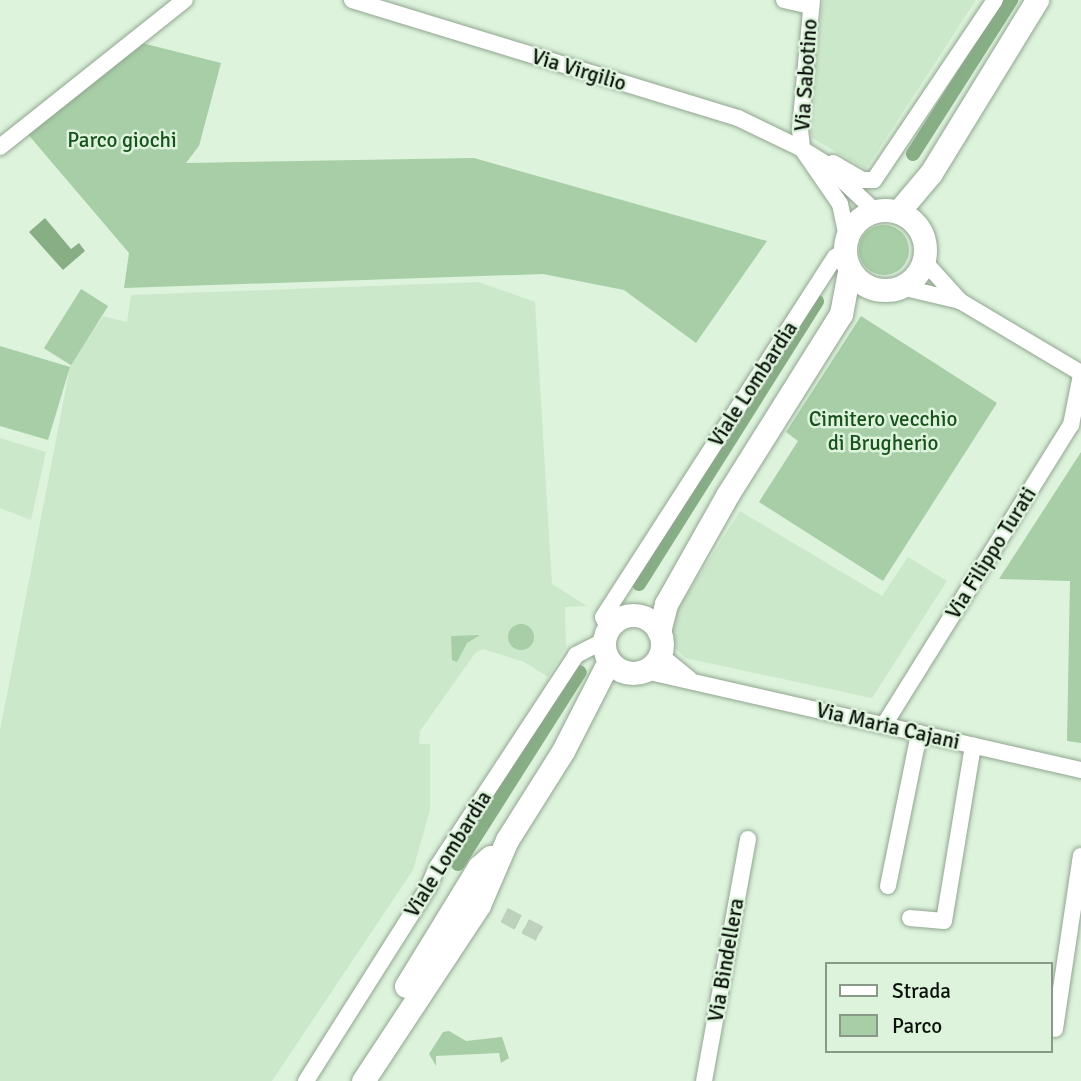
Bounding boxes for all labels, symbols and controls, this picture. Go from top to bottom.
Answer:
street label: Via Sabotino [789,18,823,132]
street label: Via Virgilio [529,44,629,96]
park label: Parco giochi [67,127,177,153]
street label: Viale Lombardia [703,317,803,451]
park label: Cimitero vecchio di Brugherio [809,406,957,456]
street label: Via Filippo Turati [940,483,1042,623]
street label: Via Maria Cajani [814,697,962,755]
street label: Viale Lombardia [399,786,497,922]
street label: Via Bindellera [703,896,749,1024]
legend [825,962,1053,1053]
text: Strada [892,978,951,1004]
text: Parco [892,1013,942,1039]

